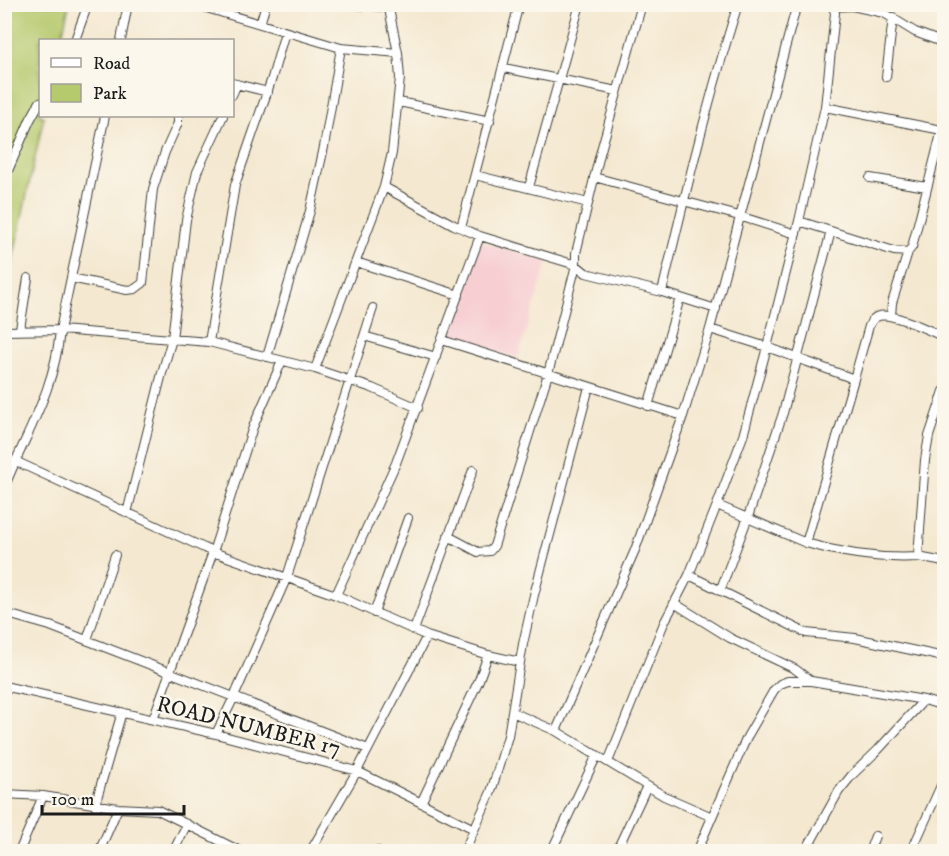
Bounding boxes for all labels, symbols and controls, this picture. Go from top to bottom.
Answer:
legend [39,39,234,117]
text: Road [93,53,130,75]
text: Park [93,83,127,105]
street label: ROAD NUMBER 17 [154,691,343,762]
scale bar [42,778,184,816]
text: 100 m [51,789,94,811]

